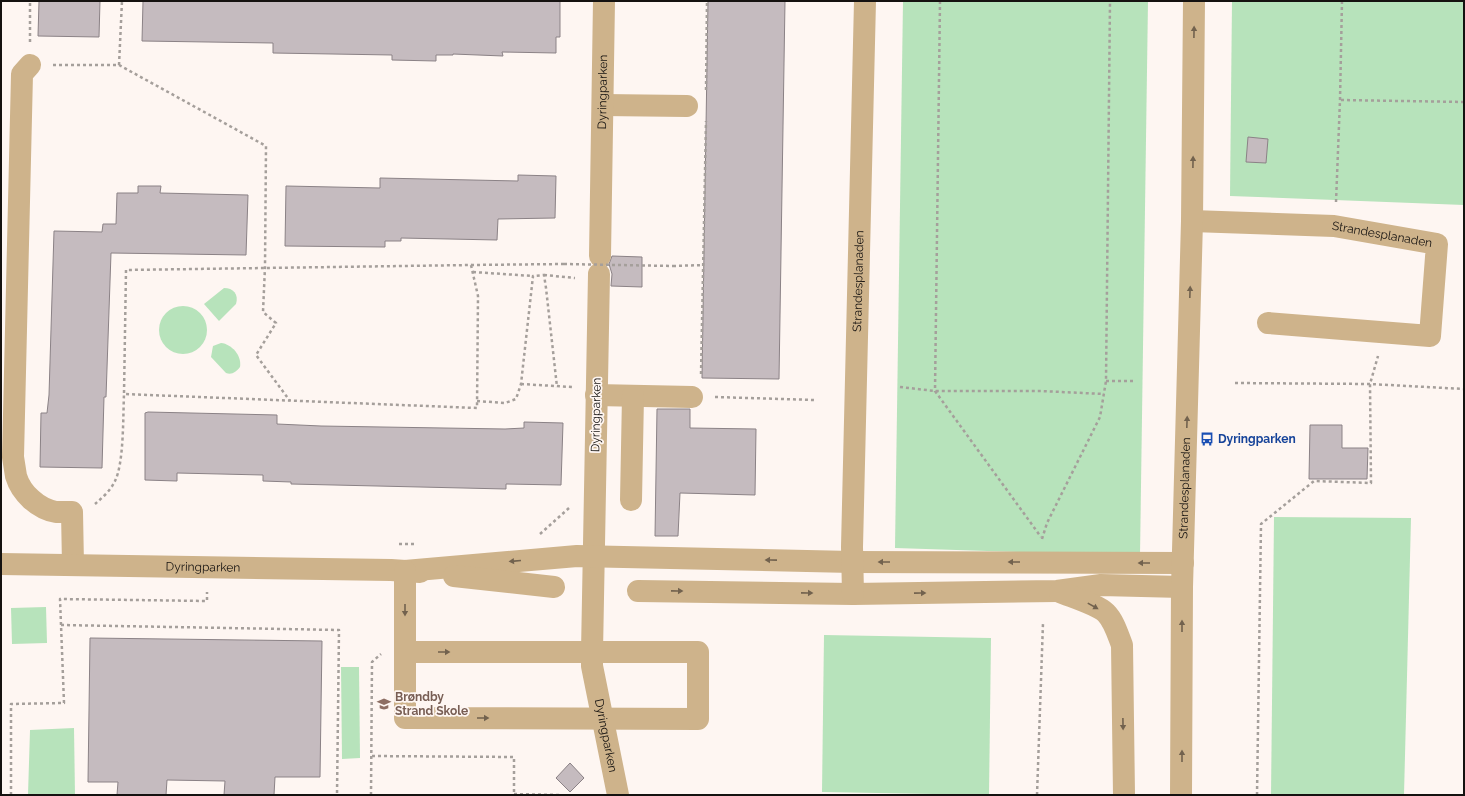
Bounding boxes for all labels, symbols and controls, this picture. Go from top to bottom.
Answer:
one-way arrow [1191,25,1197,38]
street label: Dyringparken [595,55,610,129]
one-way arrow [1190,155,1196,168]
street label: Strandesplanaden [1331,219,1433,250]
street label: Strandesplanaden [850,230,867,332]
one-way arrow [1187,285,1193,298]
street label: Dyringparken [588,378,604,452]
one-way arrow [1183,416,1190,428]
bus stop icon: Dyringparken [1199,431,1215,447]
place label: Dyringparken [1218,432,1296,446]
street label: Strandesplanaden [1176,437,1193,539]
one-way arrow [764,557,777,563]
one-way arrow [509,558,521,564]
one-way arrow [877,559,890,565]
one-way arrow [1007,559,1020,565]
street label: Dyringparken [166,560,240,575]
one-way arrow [1137,560,1150,566]
one-way arrow [671,588,684,594]
one-way arrow [801,590,814,596]
one-way arrow [914,590,927,596]
one-way arrow [1087,602,1099,609]
one-way arrow [402,604,408,617]
one-way arrow [1179,619,1185,632]
one-way arrow [438,649,451,655]
place label: Brøndby Strand Skole [395,690,468,718]
school or university icon: Brøndby Strand Skole [376,696,392,712]
street label: Dyringparken [592,698,620,774]
one-way arrow [477,715,490,721]
one-way arrow [1120,718,1126,731]
one-way arrow [1179,749,1185,762]

